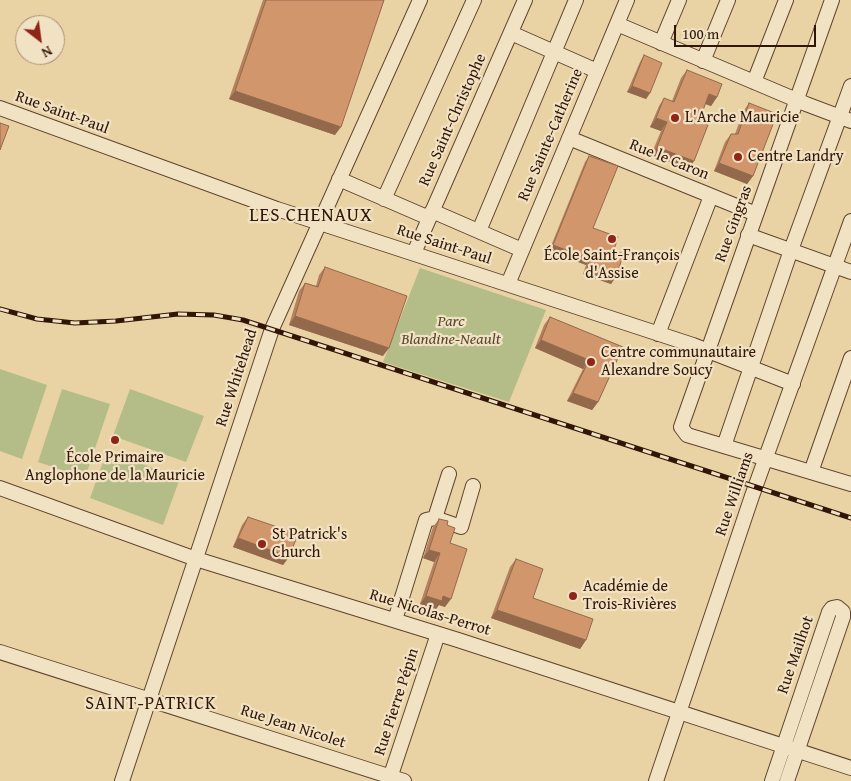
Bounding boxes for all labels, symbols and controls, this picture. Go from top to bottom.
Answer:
north arrow [15,15,65,65]
scale bar [676,15,818,47]
text: 100 m [682,23,719,44]
text: N [38,41,56,63]
street label: Rue Saint-Christophe [415,51,491,189]
street label: Rue Sainte-Catherine [514,66,588,204]
street label: Rue Saint-Paul [13,87,111,139]
place label: L'Arche Mauricie [685,108,799,128]
marker: L'Arche Mauricie [669,112,681,124]
street label: Rue le Caron [626,135,712,185]
place label: Centre Landry [748,147,844,167]
marker: Centre Landry [732,151,744,163]
street label: Rue Gingras [711,183,757,265]
district label: LES CHENAUX [248,205,374,227]
street label: Rue Saint-Paul [394,221,494,269]
marker: École Saint-François d'Assise [606,233,618,245]
place label: École Saint-François d'Assise [544,246,680,284]
park label: Parc Blandine-Neault [401,312,501,350]
street label: Rue Whitehead [212,327,262,429]
place label: Centre communautaire Alexandre Soucy [601,343,756,381]
marker: Centre communautaire Alexandre Soucy [585,356,597,368]
marker: École Primaire Anglophone de la Mauricie [109,434,121,446]
place label: École Primaire Anglophone de la Mauricie [25,448,205,486]
street label: Rue Williams [712,450,758,538]
place label: St Patrick's Church [272,525,347,563]
marker: St Patrick's Church [256,538,268,550]
place label: Académie de Trois-Rivières [583,577,677,615]
street label: Rue Nicolas-Perrot [367,585,493,641]
marker: Académie de Trois-Rivières [567,590,579,602]
street label: Rue Mailhot [774,613,818,697]
street label: Rue Pierre Pépin [371,646,423,758]
district label: SAINT-PATRICK [84,693,218,715]
street label: Rue Jean Nicolet [238,701,348,753]

